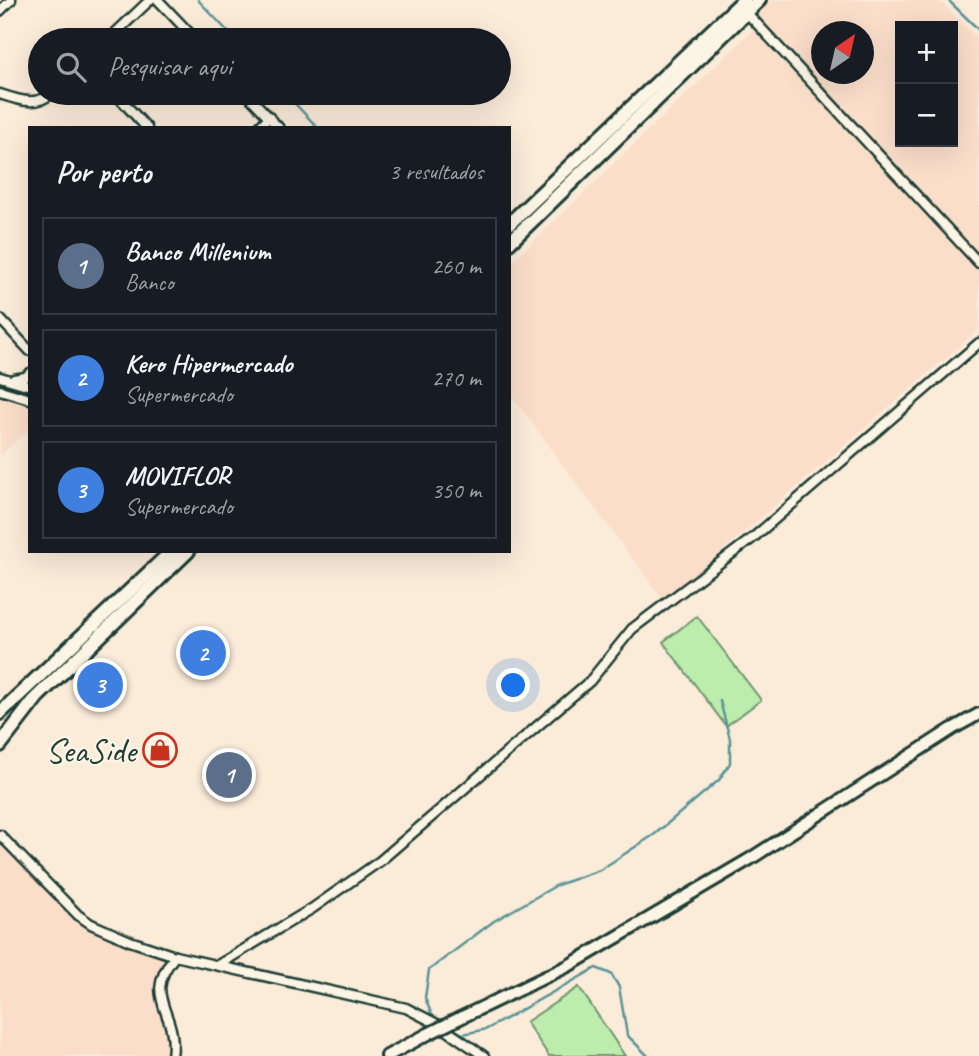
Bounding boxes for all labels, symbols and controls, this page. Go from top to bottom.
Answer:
north arrow [811,21,874,84]
map controls [895,21,958,147]
button: + [895,21,958,84]
search box [28,28,511,105]
icon: search [52,48,90,86]
text: Pesquisar aqui [108,50,232,83]
button: − [895,84,958,147]
text: Por perto [56,153,151,191]
text: 3 resultados [389,157,483,186]
text: Banco Millenium [125,235,271,268]
text: 1 [76,252,86,281]
text: 260 m [432,252,481,281]
text: Banco [125,268,174,297]
text: Kero Hipermercado [125,347,292,380]
text: 2 [76,364,86,393]
text: 270 m [432,364,481,393]
text: Supermercado [125,380,233,409]
text: MOVIFLOR [125,459,230,492]
text: 3 [76,476,86,505]
text: 350 m [432,476,481,505]
text: Supermercado [125,492,233,521]
pin: 2 [180,627,226,679]
pin: 3 [77,659,123,711]
your location [496,668,530,702]
place label: SeaSide [46,728,139,773]
shop icon: SeaSide [141,731,179,769]
pin: 1 [206,749,252,801]

